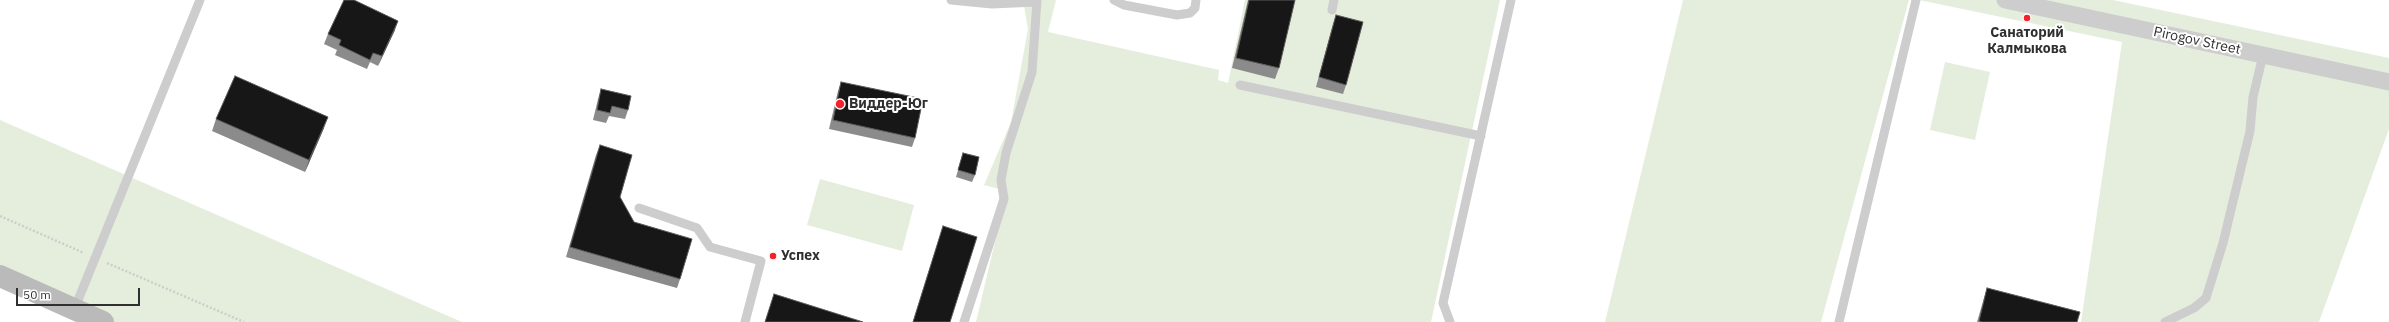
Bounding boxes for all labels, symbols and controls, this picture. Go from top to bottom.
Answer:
marker: Санаторий Калмыкова [2022,13,2032,23]
street label: Pirogov Street [2152,24,2242,58]
place label: Санаторий Калмыкова [1987,25,2067,58]
place label: Виддер-Юг [849,96,928,112]
marker: Виддер-Юг [834,98,846,110]
place label: Успех [781,248,820,264]
marker: Успех [768,251,778,261]
scale bar [18,280,142,306]
text: 50 m [23,287,51,302]

